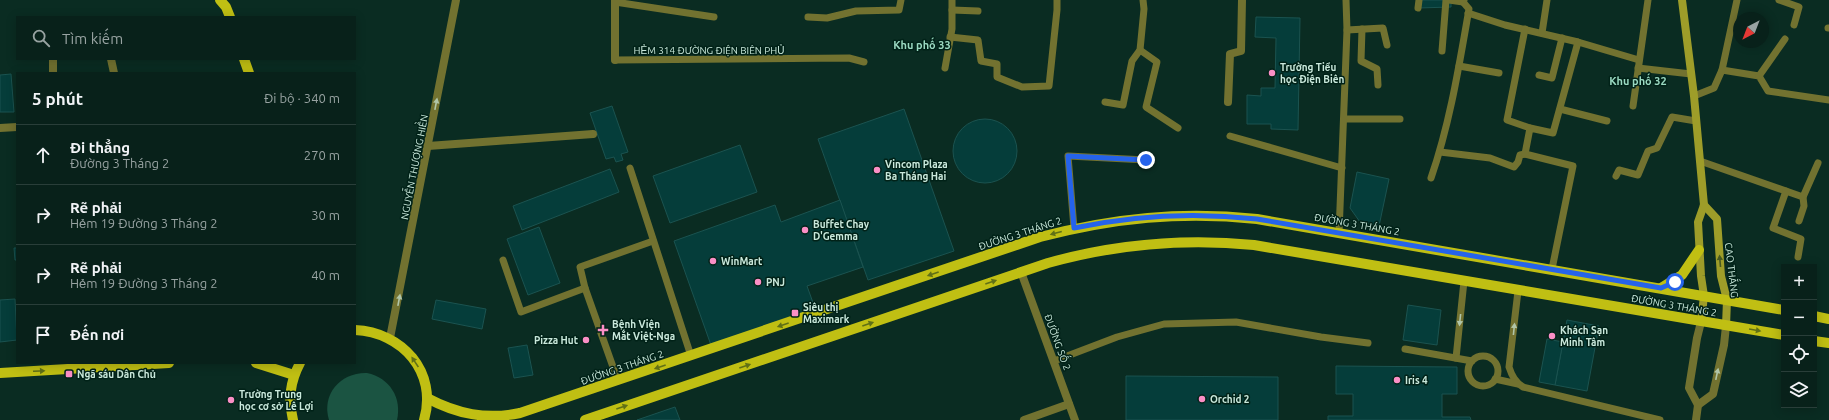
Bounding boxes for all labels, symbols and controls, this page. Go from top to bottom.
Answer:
north arrow [1733,12,1769,48]
search box [16,16,356,60]
icon: search [30,27,52,49]
text: Tìm kiếm [62,30,123,47]
district label: Khu phố 33 [893,37,951,51]
street label: HẺM 314 ĐƯỜNG ĐIỆN BIÊN PHỦ [634,44,784,57]
place label: Trường Tiểu học Điện Biên [1280,62,1344,85]
marker: Trường Tiểu học Điện Biên [1267,68,1277,78]
district label: Khu phố 32 [1609,73,1667,87]
text: 5 phút [32,89,83,108]
text: Đi bộ · 340 m [264,91,340,105]
one-way arrow [434,98,440,110]
street label: NGUYỄN THƯỢNG HIỀN [396,113,431,221]
text: Đi thẳng [70,139,130,156]
icon: ahead [32,144,54,166]
text: 270 m [304,148,340,162]
route end [1137,151,1155,169]
text: Đường 3 Tháng 2 [70,156,169,170]
place label: Vincom Plaza Ba Tháng Hai [885,159,948,182]
marker: Vincom Plaza Ba Tháng Hai [872,165,882,175]
text: Rẽ phải [70,199,122,216]
icon: right [32,204,54,226]
text: 30 m [311,208,340,222]
street label: ĐƯỜNG 3 THÁNG 2 [1313,211,1401,237]
street label: ĐƯỜNG 3 THÁNG 2 [977,214,1063,252]
text: Hẻm 19 Đường 3 Tháng 2 [70,216,218,230]
place label: Buffet Chay D'Gemma [813,218,870,242]
marker: Buffet Chay D'Gemma [800,225,810,235]
one-way arrow [1050,230,1062,236]
street label: CAO THẮNG [1723,241,1743,298]
one-way arrow [1717,255,1724,267]
marker: WinMart [708,256,718,266]
place label: WinMart [721,256,763,267]
text: Rẽ phải [70,259,122,276]
icon: right [32,264,54,286]
map controls [1781,264,1817,408]
button: + [1781,264,1817,300]
text: 40 m [311,268,340,282]
one-way arrow [926,271,938,277]
route start [1666,273,1684,291]
text: Hẻm 19 Đường 3 Tháng 2 [70,276,218,290]
marker: PNJ [753,277,763,287]
place label: PNJ [766,277,785,288]
one-way arrow [986,279,998,285]
street label: ĐƯỜNG 3 THÁNG 2 [1630,292,1718,318]
one-way arrow [396,294,402,306]
button: − [1781,300,1817,336]
place label: Siêu thị Maximark [803,302,850,325]
marker: Siêu thị Maximark [790,308,800,318]
street label: ĐƯỜNG SỐ 2 [1042,312,1076,372]
one-way arrow [1457,314,1463,326]
place label: Bệnh Viện Mắt Việt-Nga [612,319,675,342]
one-way arrow [863,320,875,326]
one-way arrow [777,322,789,328]
one-way arrow [1511,323,1517,335]
icon: arrive [32,324,54,346]
marker: Bệnh Viện Mắt Việt-Nga [597,324,609,336]
place label: Khách Sạn Minh Tâm [1560,325,1608,348]
text: Đến nơi [70,326,124,343]
one-way arrow [1749,328,1761,334]
marker: Khách Sạn Minh Tâm [1547,331,1557,341]
place label: Pizza Hut [534,335,579,346]
marker: Pizza Hut [581,335,591,345]
button: locate [1781,336,1817,372]
street label: ĐƯỜNG 3 THÁNG 2 [579,347,665,387]
one-way arrow [411,357,419,367]
one-way arrow [740,362,752,368]
one-way arrow [654,364,666,370]
one-way arrow [33,368,46,374]
one-way arrow [1715,368,1721,380]
marker: Ngã sáu Dân Chủ [64,369,74,379]
place label: Ngã sáu Dân Chủ [77,369,156,380]
button: layers [1781,372,1817,408]
marker: Iris 4 [1392,375,1402,385]
place label: Iris 4 [1405,375,1428,386]
place label: Trường Trung học cơ sở Lê Lợi [239,389,314,412]
marker: Orchid 2 [1197,394,1207,404]
place label: Orchid 2 [1210,394,1250,405]
marker: Trường Trung học cơ sở Lê Lợi [226,395,236,405]
one-way arrow [617,404,629,410]

